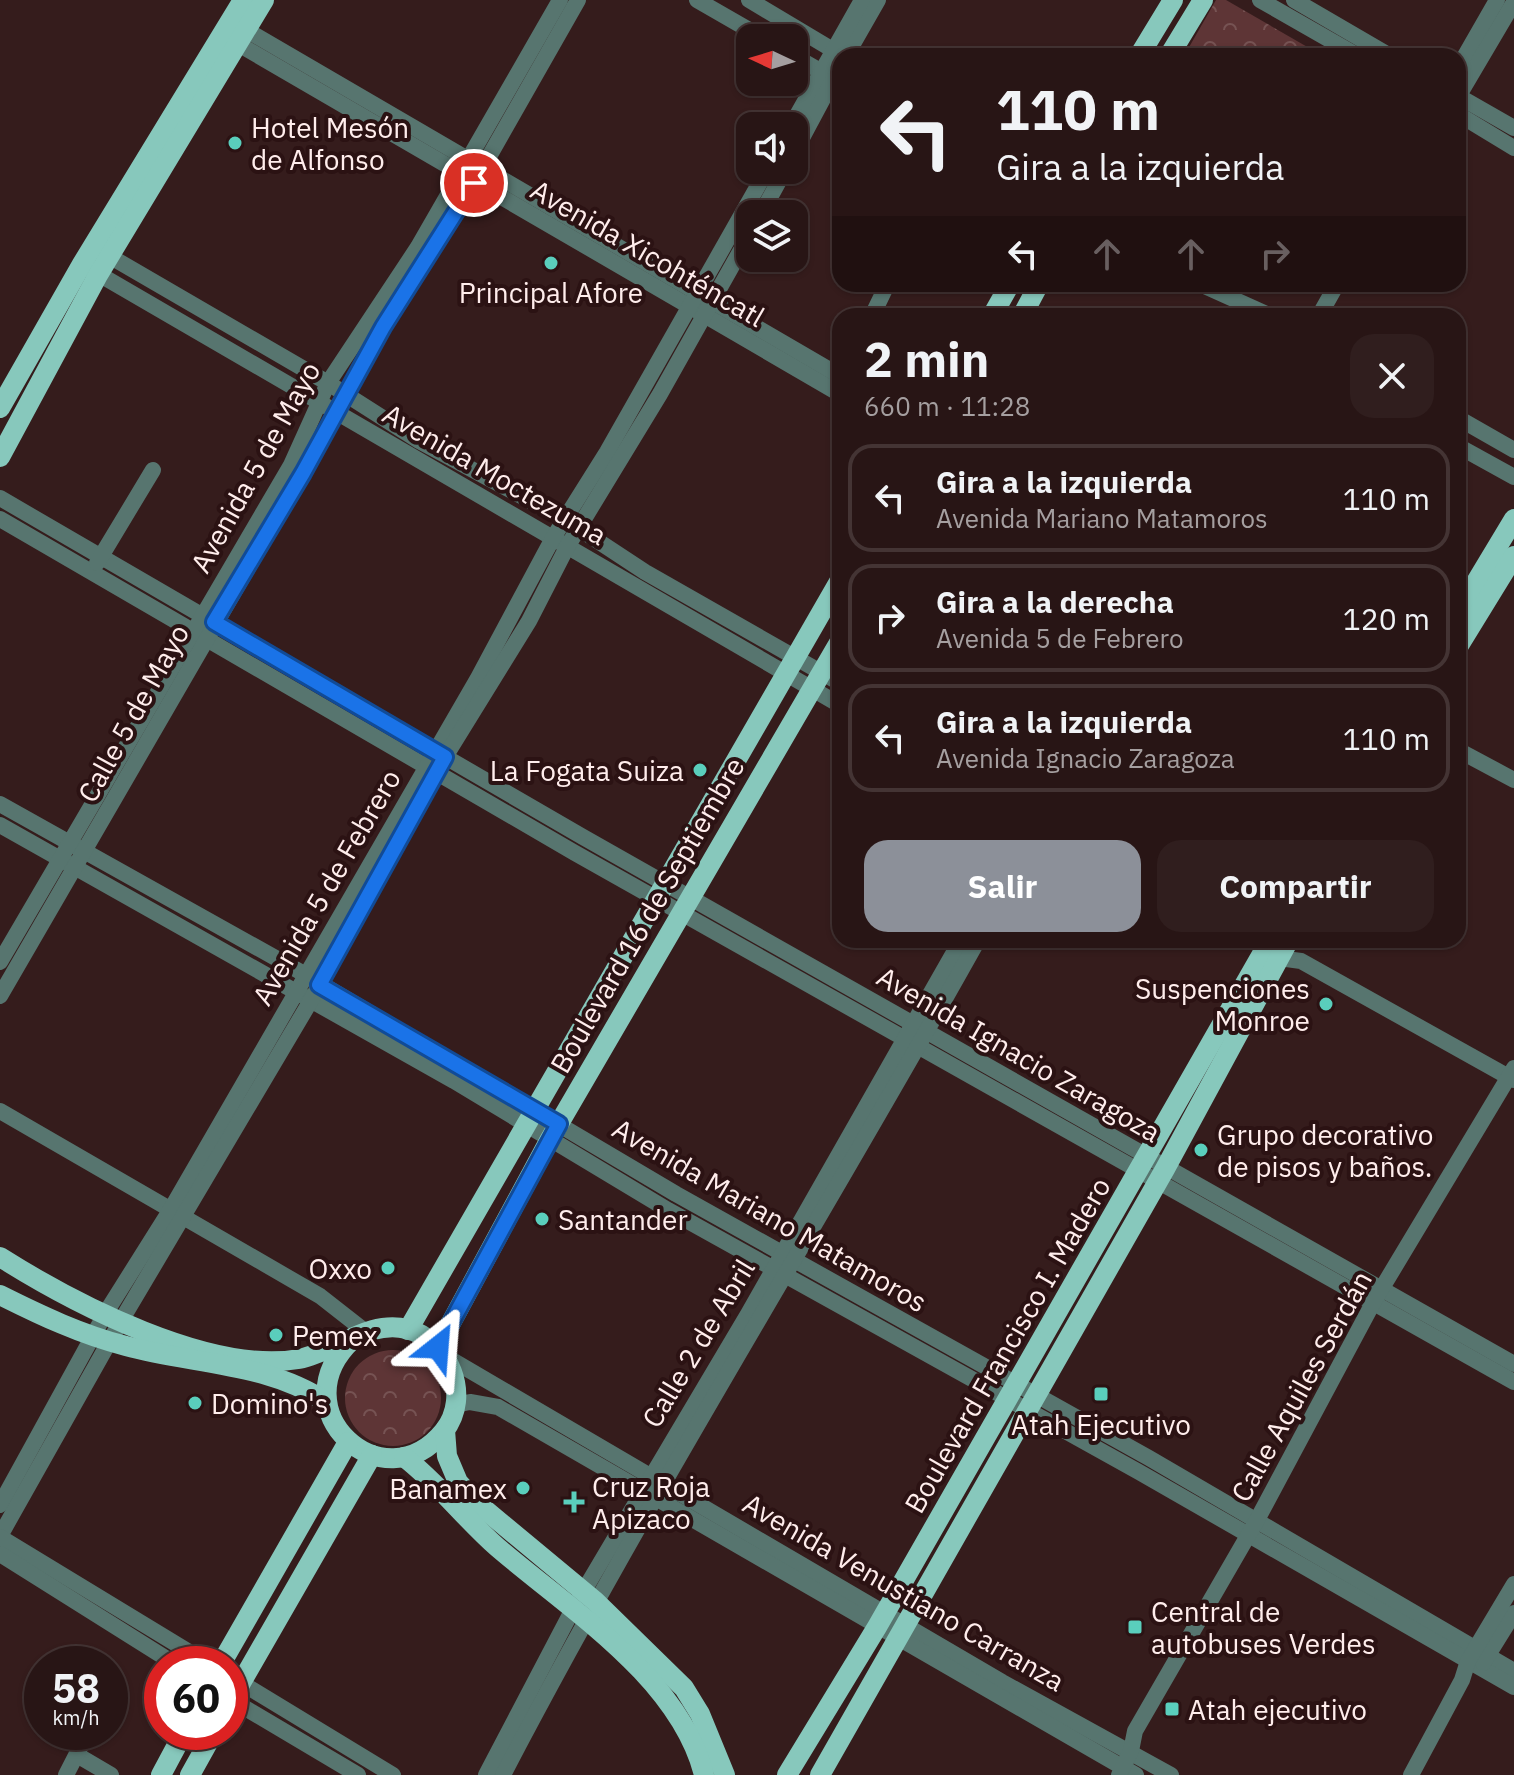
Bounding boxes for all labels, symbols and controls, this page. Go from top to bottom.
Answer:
north arrow [736,24,808,96]
map controls [736,24,808,272]
text: 110 m [996,73,1160,145]
icon: left [864,80,968,184]
place label: Hotel Mesón de Alfonso [251,109,409,178]
button: sound [736,112,808,184]
marker: Hotel Mesón de Alfonso [226,134,244,152]
text: Gira a la izquierda [996,143,1285,190]
pin [440,149,508,217]
icon: arrive [452,161,496,205]
street label: Avenida Xicohténcatl [524,171,772,335]
button: layers [736,200,808,272]
icon: left [1001,232,1045,276]
icon: ahead [1085,232,1129,276]
icon: ahead [1169,232,1213,276]
icon: right [1253,232,1297,276]
marker: Principal Afore [542,254,560,272]
place label: Principal Afore [459,274,643,311]
text: 2 min [864,328,989,390]
button: close [1350,334,1434,418]
street label: Avenida 5 de Mayo [182,355,328,579]
text: 660 m · 11:28 [864,389,1030,423]
street label: Avenida Moctezuma [376,395,614,553]
text: Gira a la izquierda [936,462,1192,501]
icon: left [868,476,912,520]
text: 110 m [1343,479,1430,518]
text: Avenida Mariano Matamoros [936,501,1268,535]
text: Gira a la derecha [936,582,1174,621]
icon: right [868,596,912,640]
text: 120 m [1343,599,1430,638]
street label: Calle 5 de Mayo [69,617,197,809]
text: Avenida 5 de Febrero [936,621,1184,655]
text: Gira a la izquierda [936,702,1192,741]
icon: left [868,716,912,760]
text: 110 m [1343,719,1430,758]
text: Avenida Ignacio Zaragoza [936,741,1235,775]
street label: Boulevard 16 de Septiembre [541,750,753,1080]
place label: La Fogata Suiza [490,752,684,789]
marker: La Fogata Suiza [691,761,709,779]
street label: Avenida 5 de Febrero [243,762,409,1012]
button: Salir [864,840,1141,932]
button: Compartir [1157,840,1434,932]
street label: Avenida Ignacio Zaragoza [870,958,1168,1150]
place label: Suspenciones Monroe [1135,970,1310,1039]
marker: Suspenciones Monroe [1317,995,1335,1013]
street label: Avenida Mariano Matamoros [606,1110,934,1320]
place label: Grupo decorativo de pisos y baños. [1217,1116,1434,1185]
marker: Grupo decorativo de pisos y baños. [1192,1141,1210,1159]
street label: Boulevard Francisco I. Madero [896,1170,1118,1520]
place label: Santander [558,1201,688,1238]
marker: Santander [533,1210,551,1228]
place label: Oxxo [308,1250,372,1287]
street label: Calle 2 de Abril [633,1252,763,1434]
marker: Oxxo [379,1259,397,1277]
street label: Calle Aquiles Serdán [1222,1264,1380,1508]
position arrow [396,1305,480,1389]
place label: Pemex [292,1317,377,1354]
marker: Pemex [267,1326,285,1344]
place label: Domino's [211,1385,328,1422]
marker: Atah Ejecutivo [1092,1385,1110,1403]
marker: Domino's [186,1394,204,1412]
place label: Atah Ejecutivo [1011,1406,1191,1443]
place label: Cruz Roja Apizaco [592,1468,710,1537]
place label: Banamex [389,1470,507,1507]
marker: Banamex [514,1479,532,1497]
street label: Avenida Venustiano Carranza [737,1485,1072,1699]
marker: Cruz Roja Apizaco [563,1491,585,1513]
place label: Central de autobuses Verdes [1151,1593,1376,1662]
marker: Central de autobuses Verdes [1126,1618,1144,1636]
speed limit sign: 60 [144,1646,248,1750]
text: 58 [52,1662,100,1714]
place label: Atah ejecutivo [1188,1691,1367,1728]
marker: Atah ejecutivo [1163,1700,1181,1718]
text: km/h [52,1704,100,1731]

